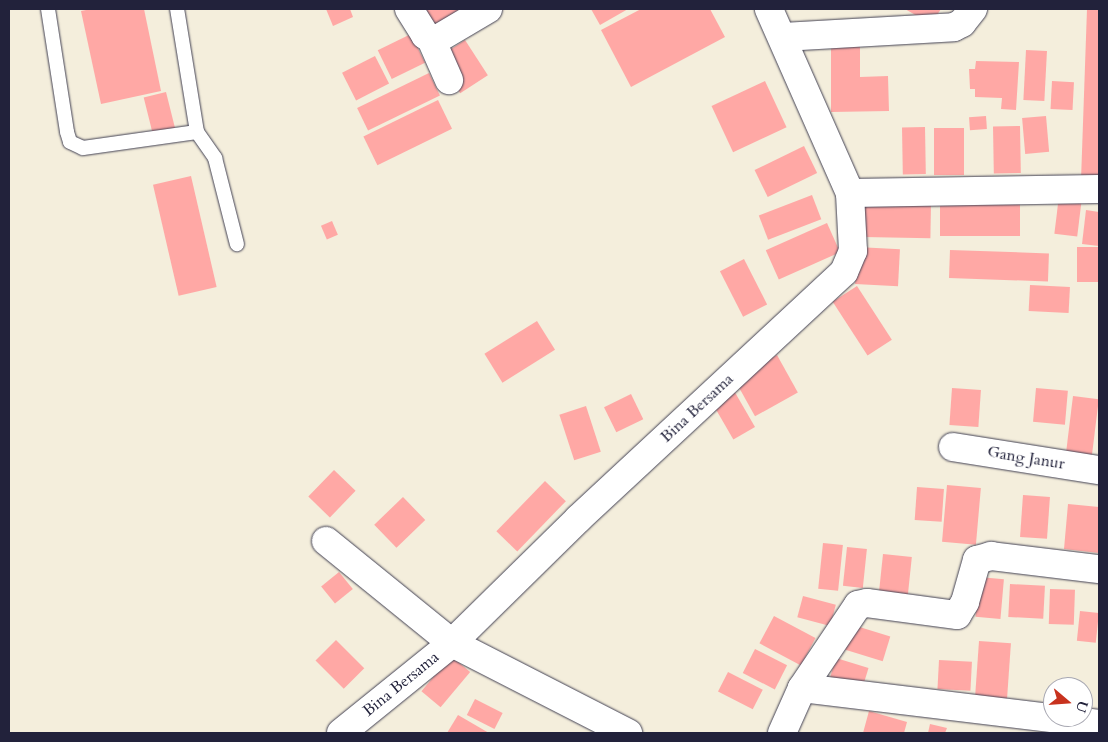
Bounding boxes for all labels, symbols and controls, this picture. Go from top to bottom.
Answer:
street label: Bina Bersama [657,369,737,447]
street label: Gang Janur [986,442,1066,474]
street label: Bina Bersama [359,647,443,721]
north arrow [1043,677,1093,727]
text: U [1071,698,1093,715]

